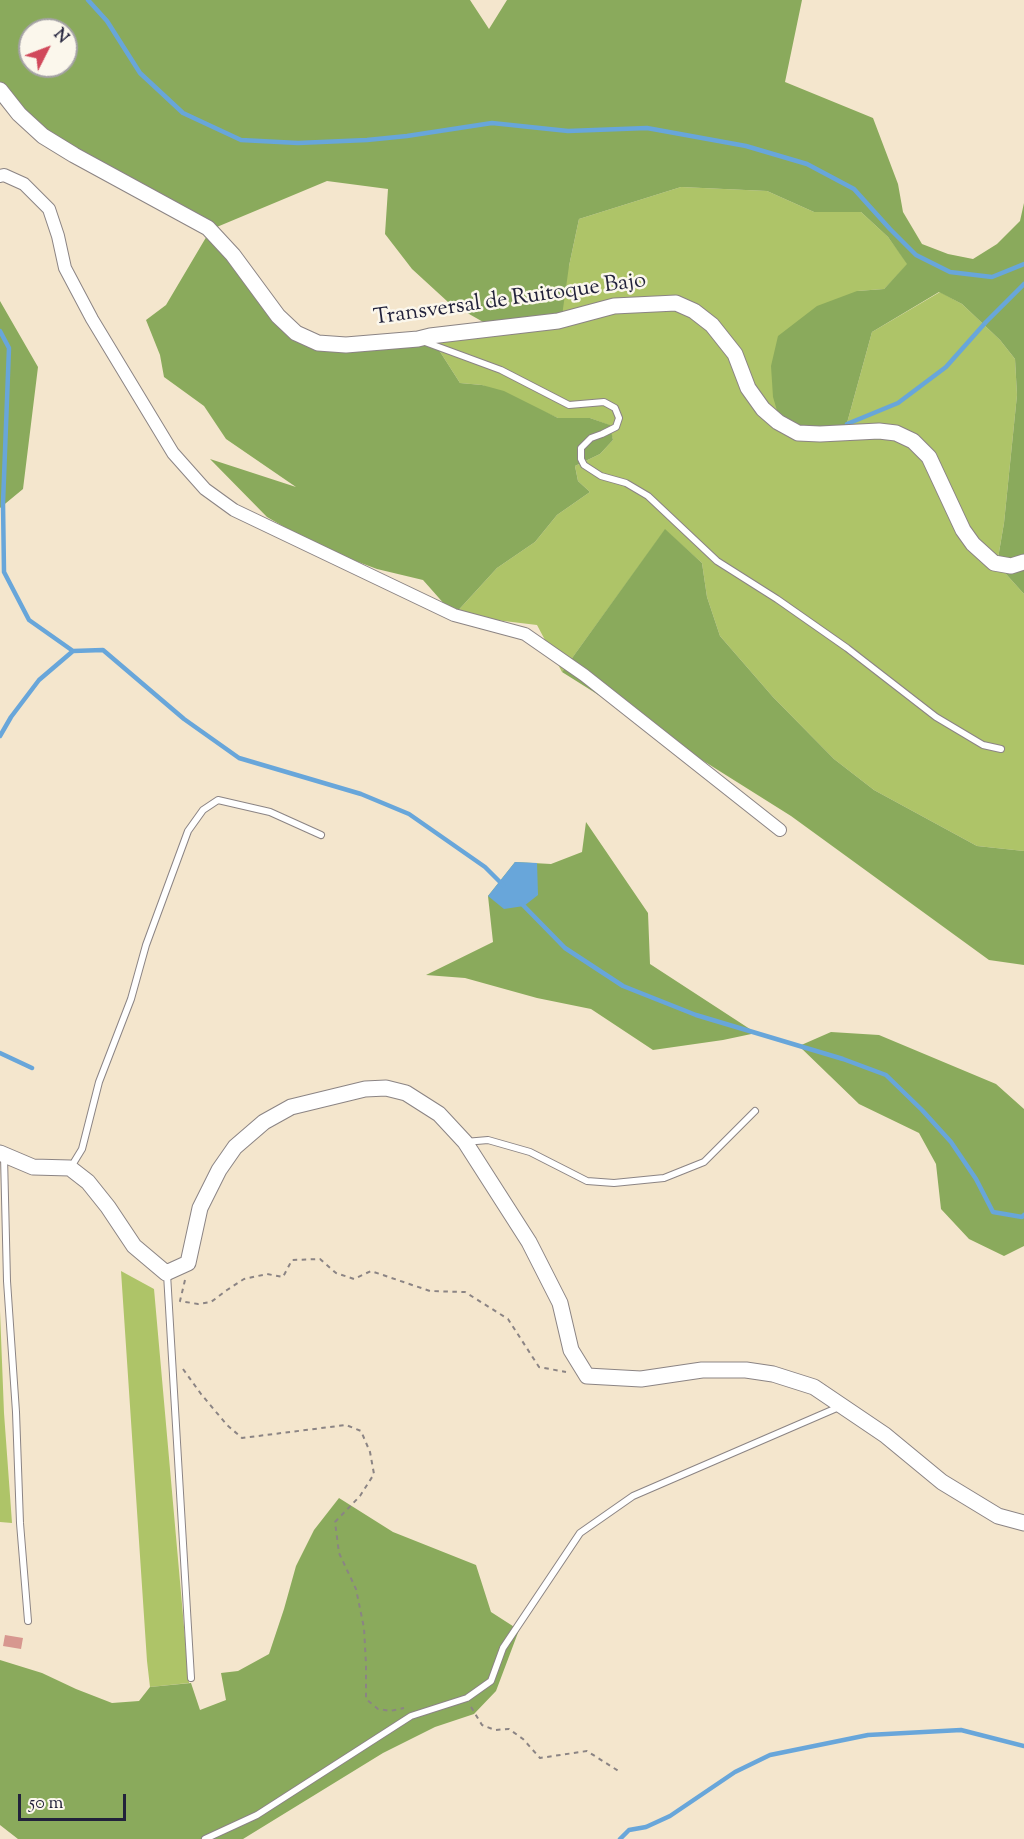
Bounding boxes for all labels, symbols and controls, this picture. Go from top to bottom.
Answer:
north arrow [18,18,78,78]
text: N [47,25,73,49]
street label: Transversal de Ruitoque Bajo [372,269,648,333]
scale bar [21,1782,129,1820]
text: 50 m [29,1791,63,1817]

